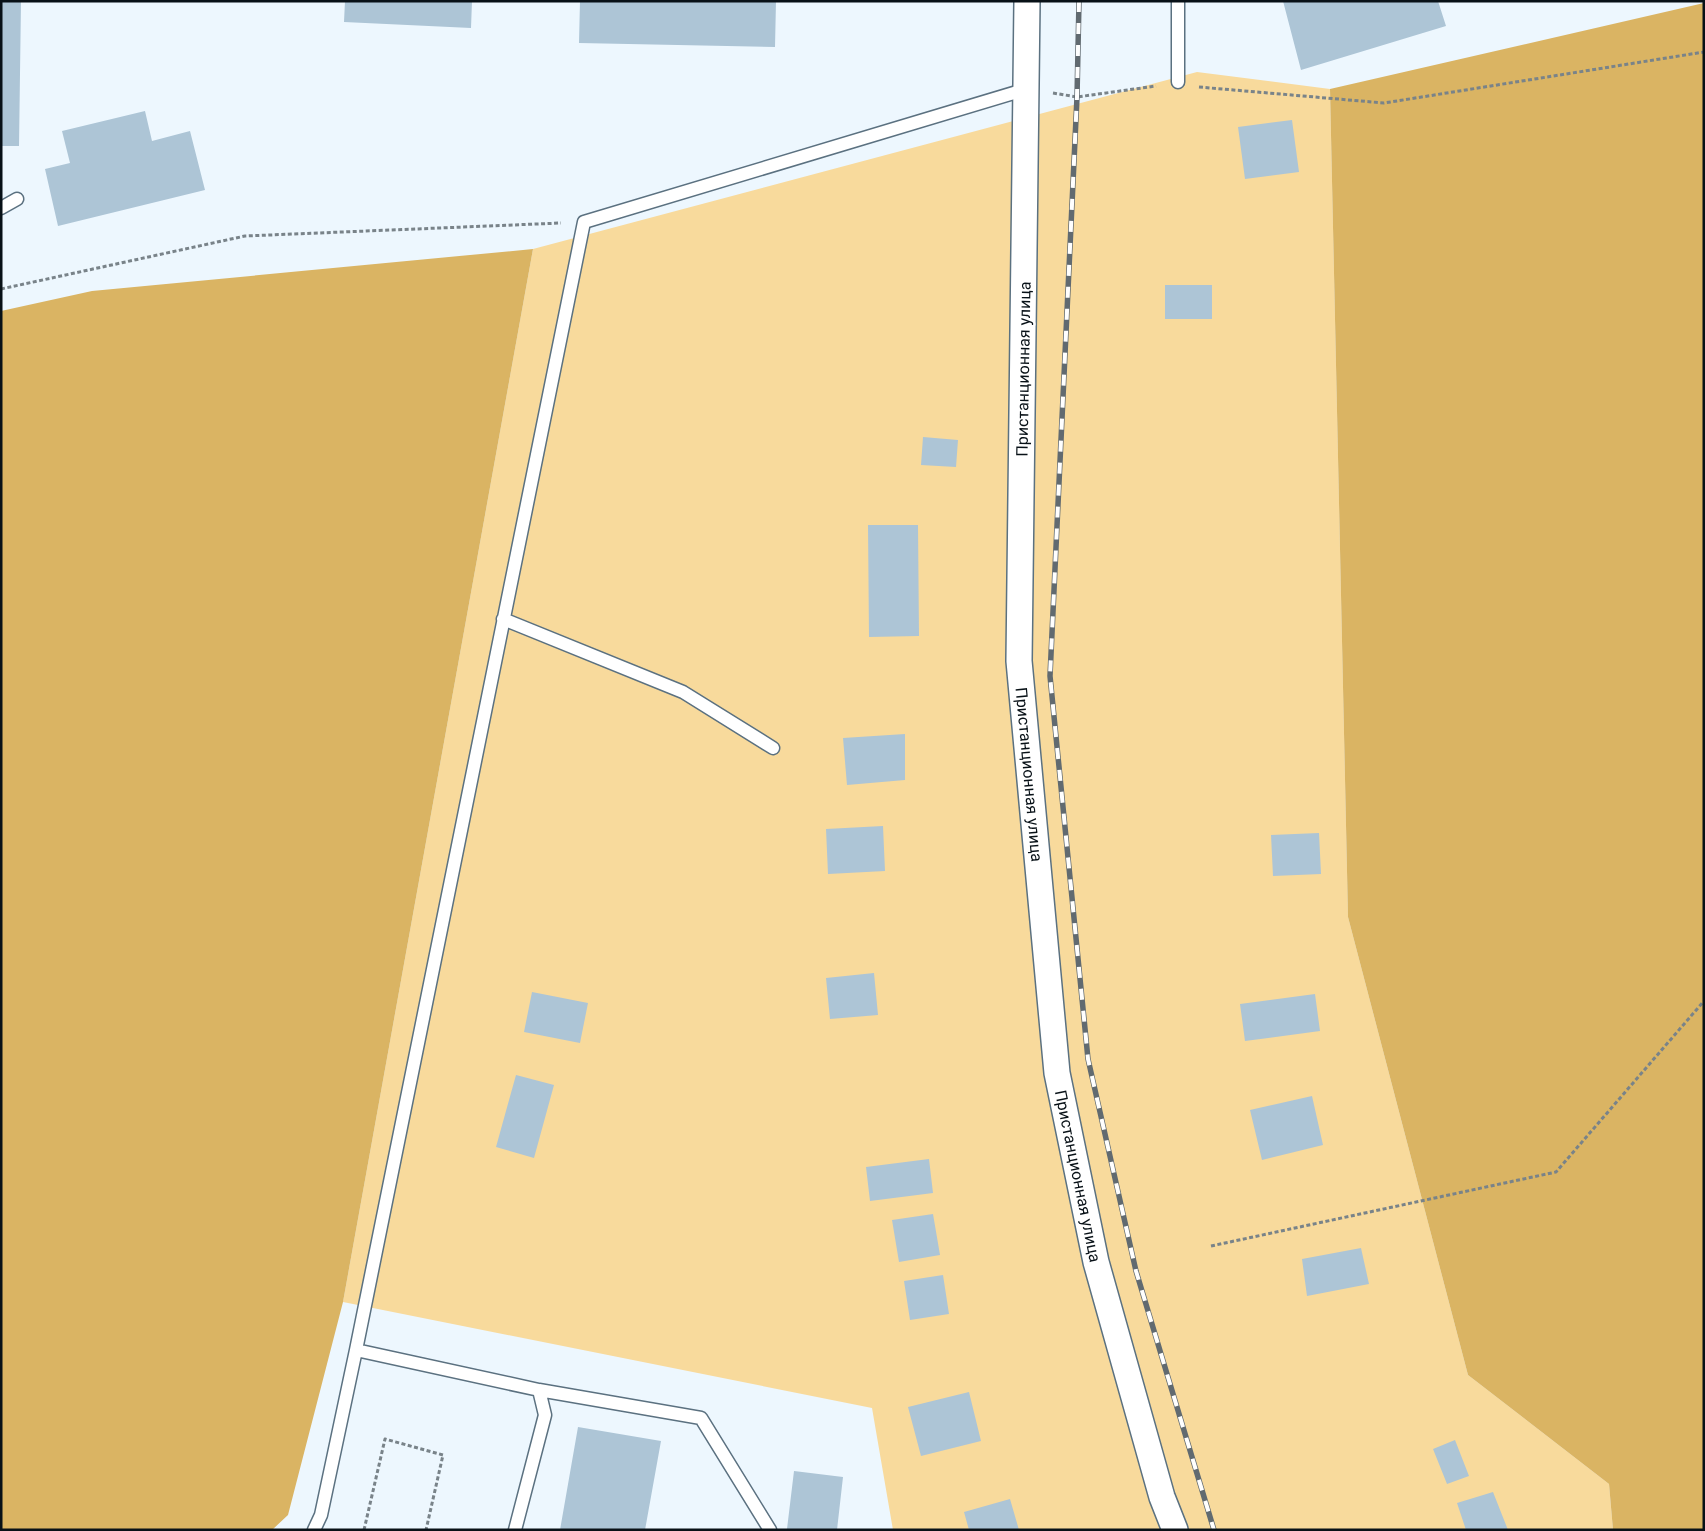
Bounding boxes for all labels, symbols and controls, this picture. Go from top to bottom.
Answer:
street label: Пристанционная улица [1012,281,1035,457]
street label: Пристанционная улица [1011,686,1046,863]
street label: Пристанционная улица [1051,1088,1105,1264]

